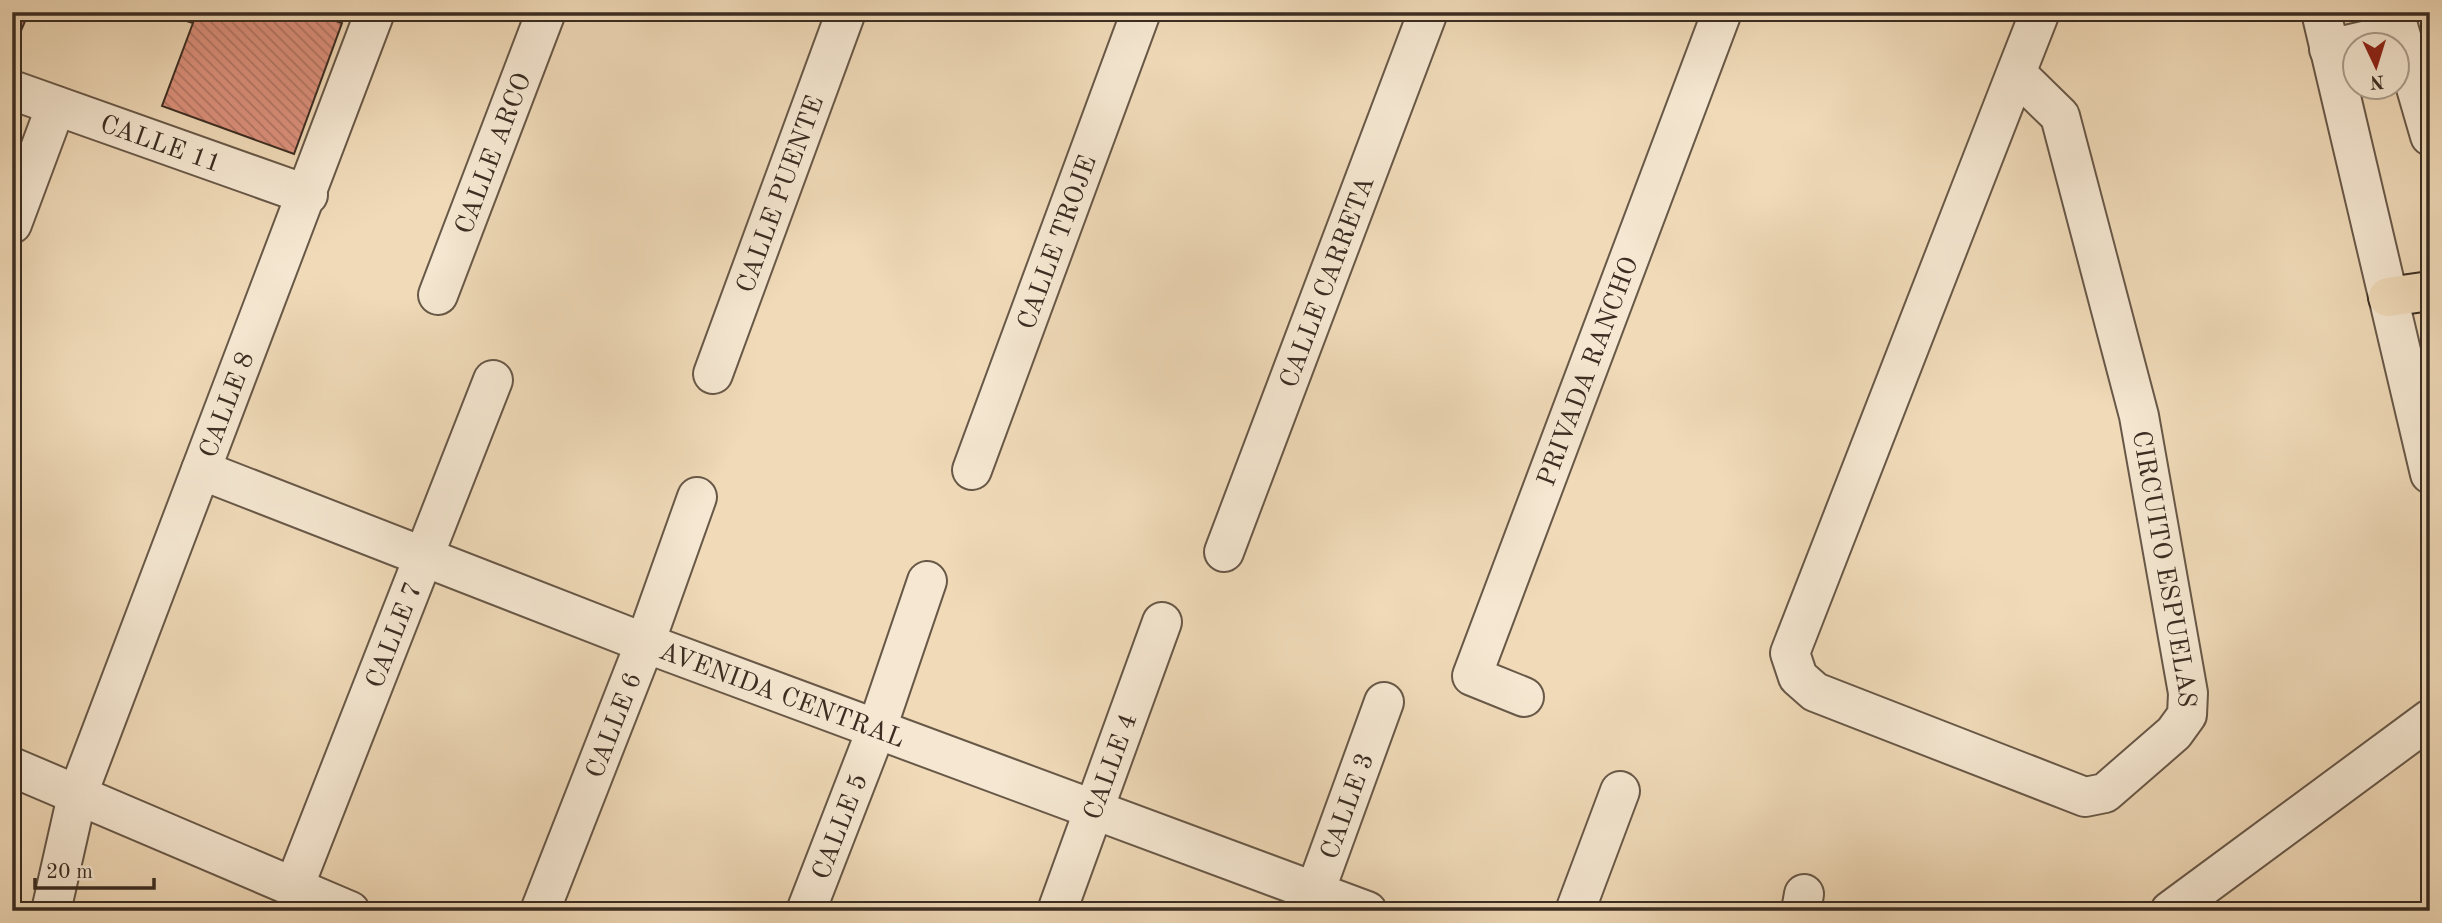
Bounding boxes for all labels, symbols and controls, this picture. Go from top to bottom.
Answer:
north arrow [2340,32,2410,102]
street label: CALLE ARCO [452,70,537,238]
text: N [2369,70,2385,90]
street label: CALLE PUENTE [733,92,829,297]
street label: CALLE 11 [96,111,224,178]
street label: CALLE TROJE [1014,152,1102,333]
street label: CALLE CARRETA [1276,173,1380,392]
street label: PRIVADA RANCHO [1534,253,1644,490]
street label: CALLE 8 [196,348,260,462]
street label: CIRCUITO ESPUELAS [2127,429,2199,708]
street label: CALLE 7 [362,579,427,692]
street label: AVENIDA CENTRAL [655,638,908,753]
street label: CALLE 6 [582,669,647,782]
street label: CALLE 4 [1080,710,1143,824]
street label: CALLE 3 [1317,750,1379,863]
street label: CALLE 5 [809,770,873,883]
scale bar [35,846,154,890]
text: 20 m [46,862,93,883]

